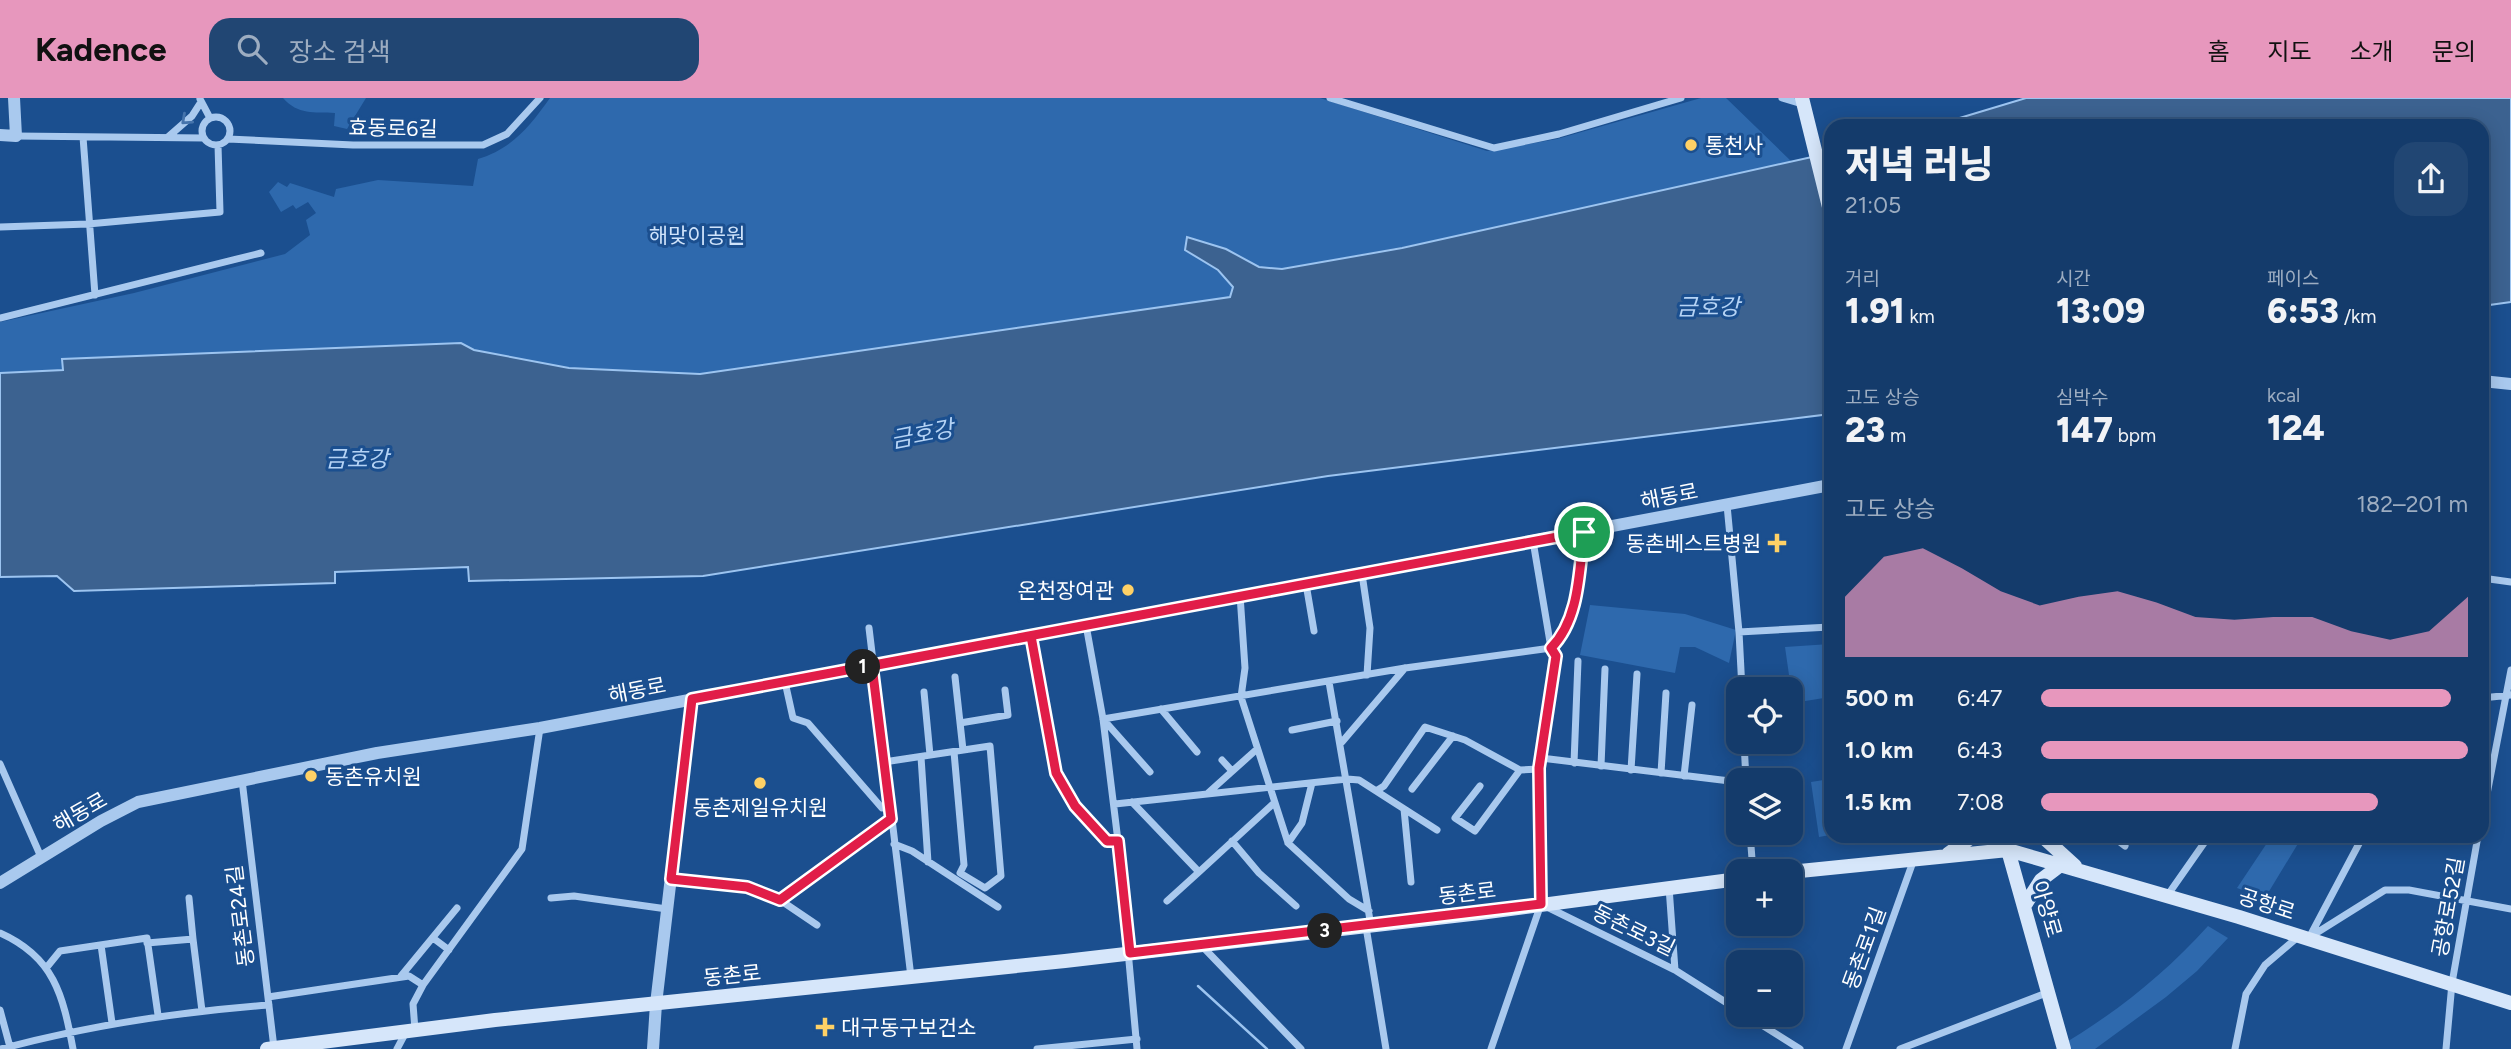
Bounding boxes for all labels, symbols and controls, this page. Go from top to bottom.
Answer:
search box [209,18,699,81]
text: Kadence [35,30,167,69]
icon: search [233,30,271,68]
text: 장소 검색 [289,36,391,68]
text: 홈 [2207,37,2229,66]
text: 지도 [2267,37,2312,66]
text: 소개 [2350,37,2394,66]
text: 문의 [2432,37,2476,66]
one-way arrow [181,112,194,124]
street label: 효동로6길 [348,115,438,141]
place label: 통천사 [1705,133,1763,158]
marker: 통천사 [1683,137,1699,153]
text: 저녁 러닝 [1845,142,1994,188]
button: share [2394,142,2468,216]
text: 21:05 [1845,191,1901,219]
park label: 해맞이공원 [649,223,745,248]
text: 거리 [1845,267,1880,290]
text: 시간 [2056,267,2091,290]
text: 페이스 [2267,267,2319,290]
text: 1.91 [1845,290,1905,332]
text: 13:09 [2056,290,2145,332]
text: 6:53 [2267,290,2339,332]
water label: 금호강 [1676,293,1743,321]
text: km [1905,305,1935,328]
text: /km [2339,305,2376,328]
text: kcal [2267,384,2300,407]
text: 고도 상승 [1845,386,1920,409]
text: 심박수 [2056,386,2108,409]
text: 124 [2267,407,2325,449]
text: 23 [1845,409,1885,451]
text: 147 [2056,409,2113,451]
water label: 금호강 [888,414,959,454]
text: m [1885,424,1906,447]
text: bpm [2113,424,2156,447]
water label: 금호강 [325,445,392,473]
street label: 해동로 [1638,478,1700,514]
text: 182–201 m [2357,490,2468,518]
text: 고도 상승 [1845,495,1935,523]
pin [1554,502,1614,562]
icon: arrive [1565,513,1603,551]
place label: 동촌베스트병원 [1626,531,1761,556]
marker: 동촌베스트병원 [1767,533,1787,553]
place label: 온천장여관 [1017,578,1114,603]
marker: 온천장여관 [1120,582,1136,598]
pin: 1 [846,650,880,684]
text: 1 [858,655,867,678]
street label: 해동로 [606,672,668,708]
map controls [1726,677,1803,1027]
button: locate [1726,677,1803,754]
text: 500 m [1845,684,1914,712]
text: 6:47 [1957,684,2002,712]
text: 1.0 km [1845,736,1913,764]
text: 6:43 [1957,736,2003,764]
place label: 동촌유치원 [325,764,422,789]
marker: 동촌유치원 [303,768,319,784]
button: layers [1726,768,1803,845]
marker: 동촌제일유치원 [752,775,768,791]
street label: 해동로 [49,787,111,837]
text: 1.5 km [1845,788,1912,816]
text: 7:08 [1957,788,2004,816]
place label: 동촌제일유치원 [692,795,828,820]
street label: 공항로52길 [2427,855,2469,959]
button: + [1726,859,1803,936]
street label: 동촌로24길 [221,864,259,968]
street label: 동촌로 [1437,877,1497,909]
street label: 아양로 [2027,878,2067,940]
street label: 공항로 [2236,883,2298,925]
street label: 동촌로3길 [1589,899,1679,961]
street label: 동촌로1길 [1838,903,1890,993]
pin: 3 [1308,914,1342,948]
text: 3 [1319,919,1330,942]
button: − [1726,950,1803,1027]
street label: 동촌로 [702,960,762,990]
place label: 대구동구보건소 [841,1015,976,1040]
marker: 대구동구보건소 [815,1017,835,1037]

